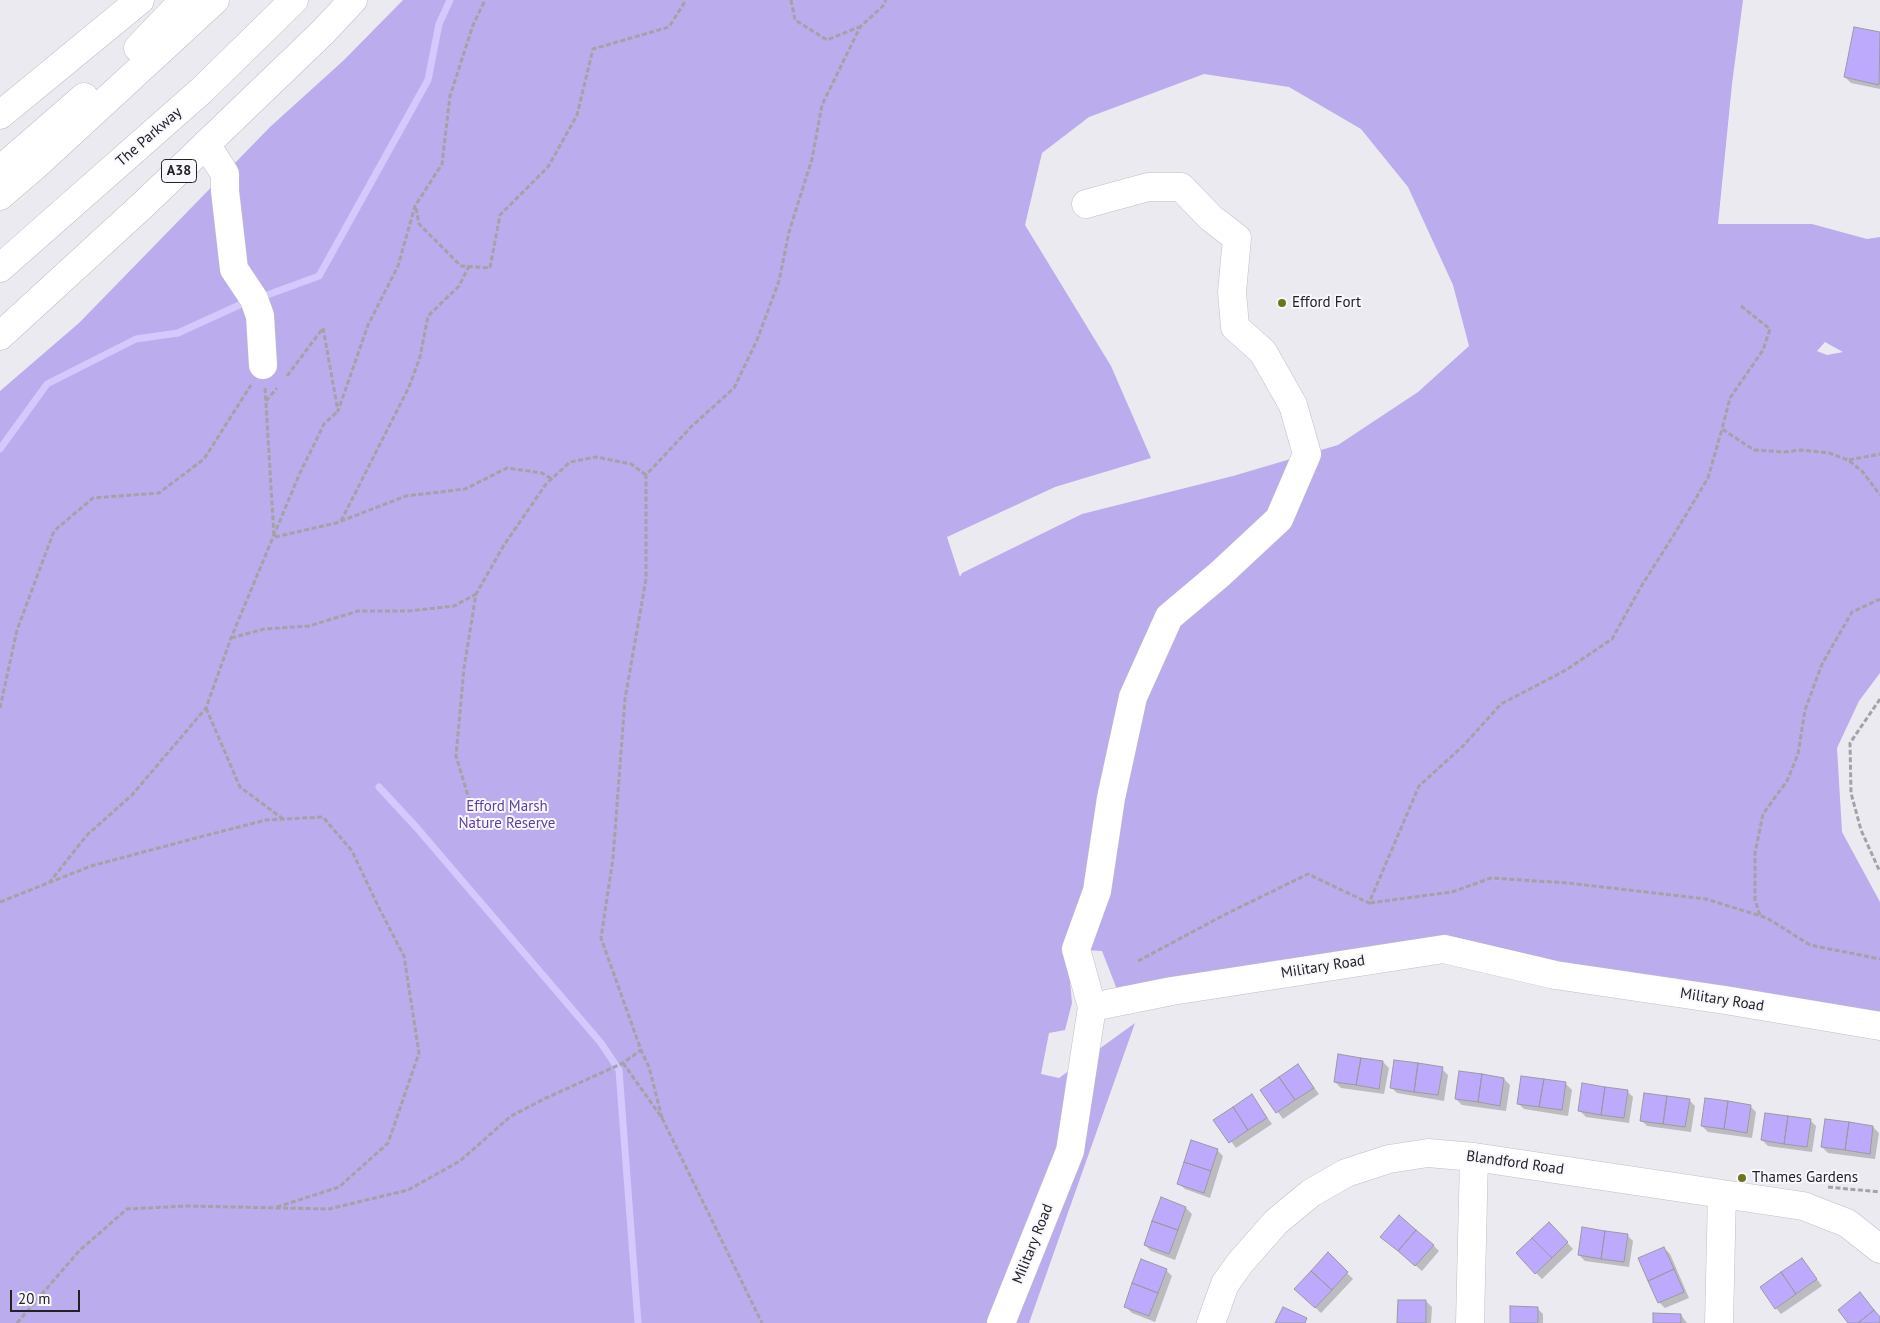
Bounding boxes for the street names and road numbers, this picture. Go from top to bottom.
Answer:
street label: The Parkway [112,104,186,170]
road number: A38 [162,160,196,182]
street label: Military Road [1280,951,1366,983]
street label: Military Road [1679,984,1765,1016]
street label: Blandford Road [1465,1147,1565,1179]
street label: Military Road [1009,1201,1057,1287]

